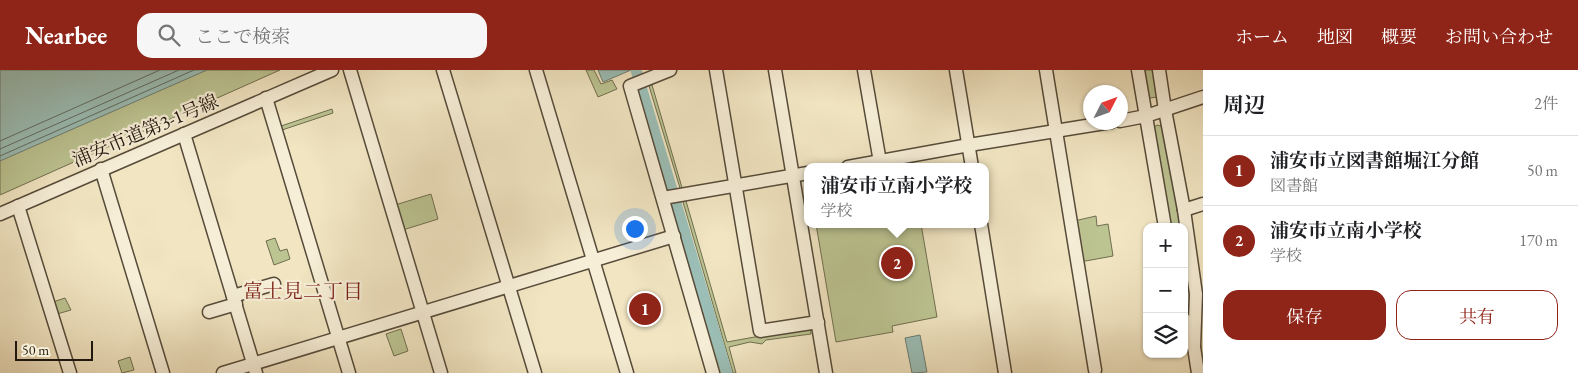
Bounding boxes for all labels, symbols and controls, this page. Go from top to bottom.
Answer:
search box [137,13,487,58]
text: Nearbee [25,20,107,51]
icon: search [155,21,183,49]
text: ここで検索 [195,24,290,49]
text: ホーム [1235,25,1289,48]
text: 地図 [1317,25,1353,48]
text: 概要 [1381,25,1417,48]
text: お問い合わせ [1445,25,1553,48]
north arrow [1083,85,1128,130]
street label: 浦安市道第3-1号線 [68,88,222,173]
text: 周辺 [1223,91,1265,118]
text: 2件 [1534,93,1558,114]
text: 浦安市立図書館堀江分館 [1270,148,1479,173]
text: 1 [1235,160,1243,181]
text: 50 m [1527,160,1558,181]
popup [804,163,989,228]
text: 浦安市立南小学校 [820,173,973,198]
text: 図書館 [1270,175,1318,196]
text: 学校 [820,200,853,221]
your location [622,216,648,242]
text: 浦安市立南小学校 [1270,218,1422,243]
map controls [1143,223,1188,358]
button: + [1143,223,1188,268]
text: 2 [1235,230,1243,251]
text: 170 m [1519,230,1558,251]
pin: 2 [881,244,913,282]
text: 学校 [1270,245,1302,266]
button: − [1143,268,1188,313]
district label: 富士見二丁目 [243,278,363,304]
pin: 1 [629,290,661,328]
button: 保存 [1223,290,1386,340]
button: 共有 [1396,290,1558,340]
button: layers [1143,313,1188,358]
scale bar [15,338,92,361]
text: 50 m [22,341,49,359]

